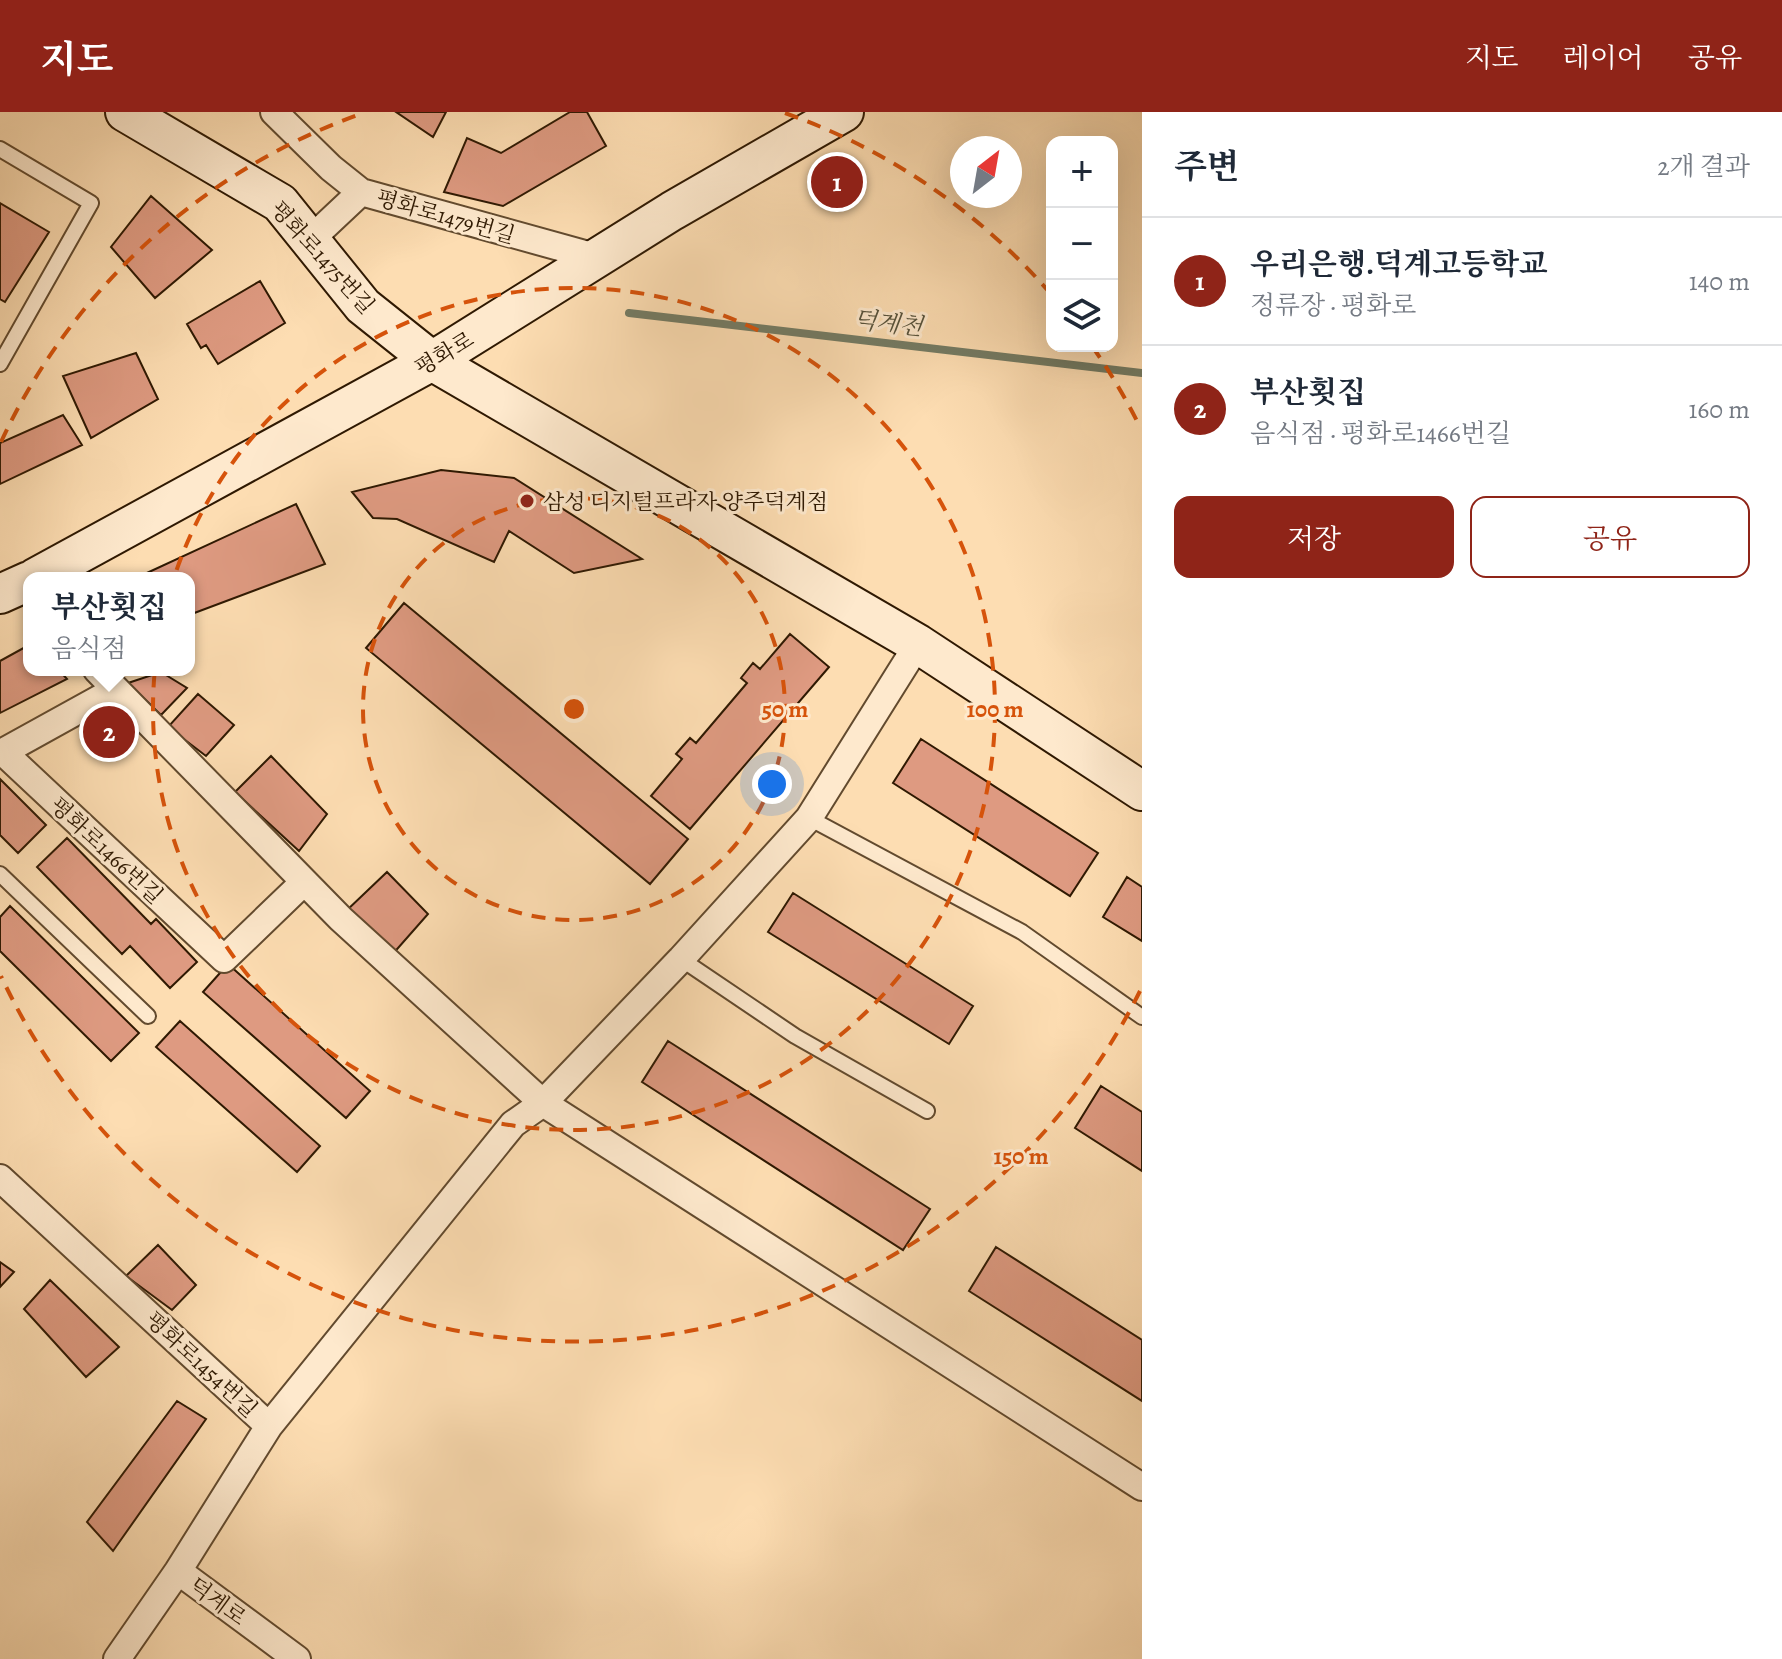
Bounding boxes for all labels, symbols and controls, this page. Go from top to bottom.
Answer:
text: 지도 [40,33,113,85]
text: 지도 [1465,39,1519,77]
text: 레이어 [1563,39,1644,77]
text: 공유 [1688,39,1742,77]
north arrow [950,136,1022,208]
map controls [1046,136,1118,352]
button: + [1046,136,1118,208]
text: 주변 [1174,143,1240,190]
text: 2개 결과 [1657,149,1750,184]
pin: 1 [811,152,863,212]
street label: 평화로1479번길 [373,183,519,251]
street label: 평화로1475번길 [263,195,381,321]
button: − [1046,208,1118,280]
text: 우리은행.덕계고등학교 [1250,244,1548,284]
text: 1 [1195,264,1205,299]
text: 140 m [1689,264,1750,299]
button: layers [1046,280,1118,352]
text: 정류장 · 평화로 [1250,288,1416,323]
water label: 덕계천 [852,303,926,343]
street label: 평화로 [409,325,480,383]
text: 부산횟집 [1250,372,1366,412]
text: 2 [1194,392,1206,427]
text: 160 m [1688,392,1750,427]
text: 음식점 · 평화로1466번길 [1250,416,1511,451]
place label: 삼성 디지털프라자 양주덕계점 [543,487,828,517]
marker: 삼성 디지털프라자 양주덕계점 [518,492,536,510]
button: 저장 [1174,496,1454,578]
button: 공유 [1470,496,1750,578]
popup [23,572,195,676]
text: 부산횟집 [51,587,167,627]
text: 음식점 [51,631,126,666]
text: 50 m [762,693,808,725]
text: 100 m [966,693,1024,725]
centre of rings [560,695,588,723]
pin: 2 [83,702,135,762]
your location [752,764,792,804]
street label: 평화로1466번길 [43,791,169,911]
text: 150 m [993,1140,1049,1172]
street label: 평화로1454번길 [139,1305,264,1425]
street label: 덕계로 [183,1571,252,1633]

